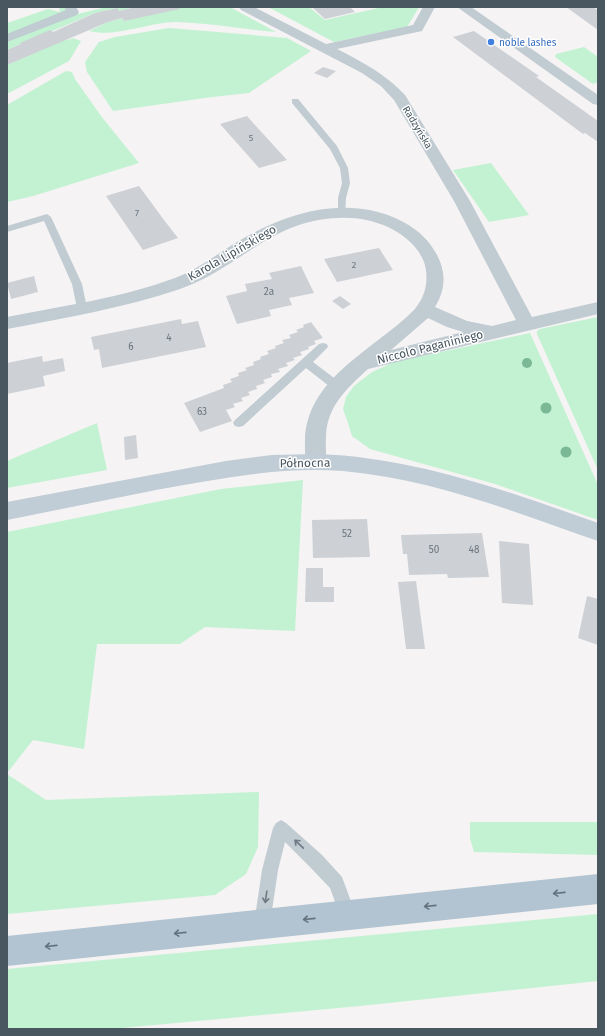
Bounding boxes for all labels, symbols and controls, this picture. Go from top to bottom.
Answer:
marker: noble lashes [486,37,496,47]
place label: noble lashes [499,37,557,49]
street label: Radzyńska [400,104,435,151]
house number: 5 [249,133,254,143]
house number: 7 [135,208,139,218]
street label: Karola Lipińskiego [185,222,279,284]
house number: 2 [352,260,356,270]
house number: 2a [264,286,274,298]
street label: Niccolo Paganiniego [375,327,485,367]
house number: 4 [166,332,172,344]
house number: 6 [128,341,134,353]
house number: 63 [197,406,207,418]
street label: Północna [280,456,330,470]
house number: 52 [342,528,352,540]
house number: 50 [429,544,440,556]
house number: 48 [469,544,480,556]
one-way arrow [294,839,304,849]
one-way arrow [553,889,566,897]
one-way arrow [262,890,270,903]
one-way arrow [424,903,437,910]
one-way arrow [303,915,316,923]
one-way arrow [174,929,187,936]
one-way arrow [45,942,58,950]

